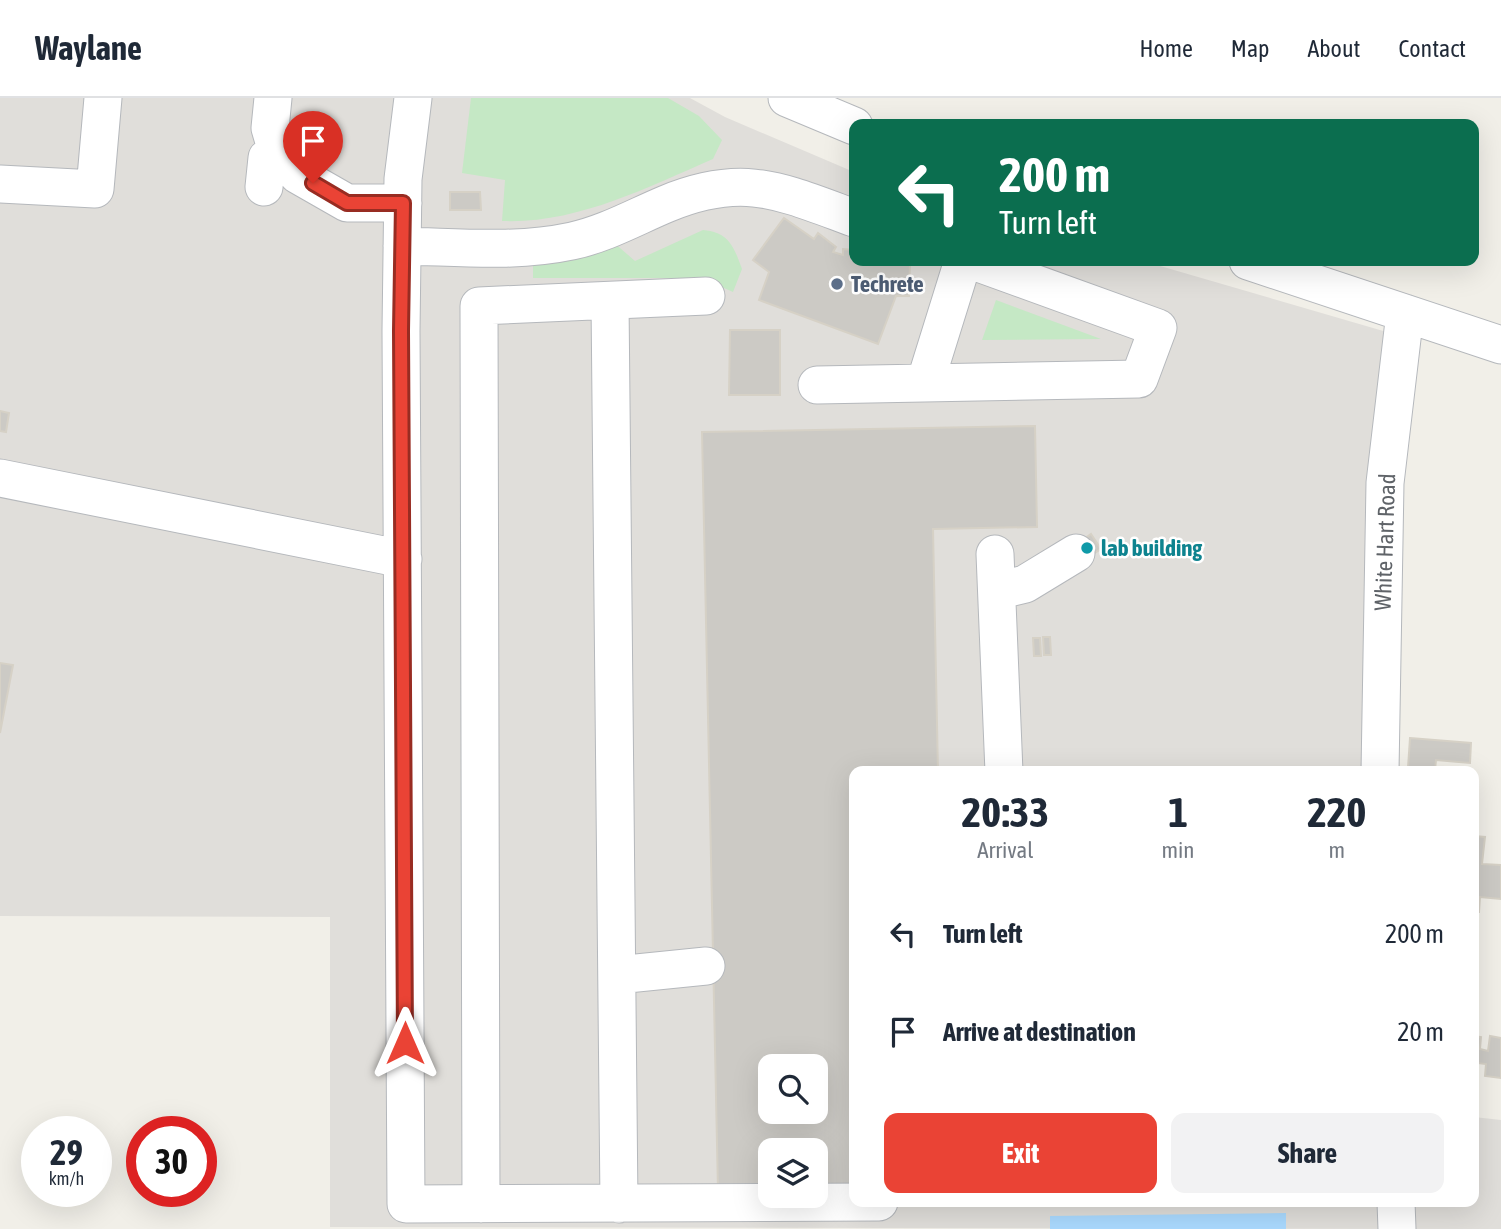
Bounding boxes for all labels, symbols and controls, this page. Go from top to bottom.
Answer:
text: Waylane [35,29,142,67]
text: Home [1139,35,1193,62]
text: Map [1231,35,1269,62]
text: About [1307,35,1360,62]
text: Contact [1398,35,1466,62]
pin [283,111,343,183]
icon: arrive [294,122,332,160]
text: 200 m [999,146,1110,202]
icon: left [884,147,975,238]
text: Turn left [999,204,1097,241]
place label: Techrete [851,271,924,297]
marker: Techrete [829,276,845,292]
street label: White Hart Road [1370,473,1400,611]
place label: lab building [1101,535,1202,561]
marker: lab building [1079,540,1095,556]
text: 20:33 [962,788,1049,836]
text: 1 [1168,788,1188,836]
text: 220 [1307,788,1366,836]
text: Arrival [977,837,1033,863]
text: min [1162,837,1195,863]
text: m [1328,837,1345,863]
icon: left [884,915,922,953]
text: Turn left [943,919,1023,949]
text: 200 m [1385,919,1444,949]
position arrow [368,1006,442,1080]
icon: arrive [884,1013,922,1051]
text: Arrive at destination [943,1017,1136,1047]
text: 20 m [1397,1017,1444,1047]
map controls [758,1054,828,1208]
button: search [758,1054,828,1124]
button: Exit [884,1113,1157,1193]
button: Share [1171,1113,1444,1193]
speed limit sign: 30 [126,1116,217,1207]
text: 29 [50,1132,83,1172]
button: layers [758,1138,828,1208]
text: km/h [49,1168,84,1189]

